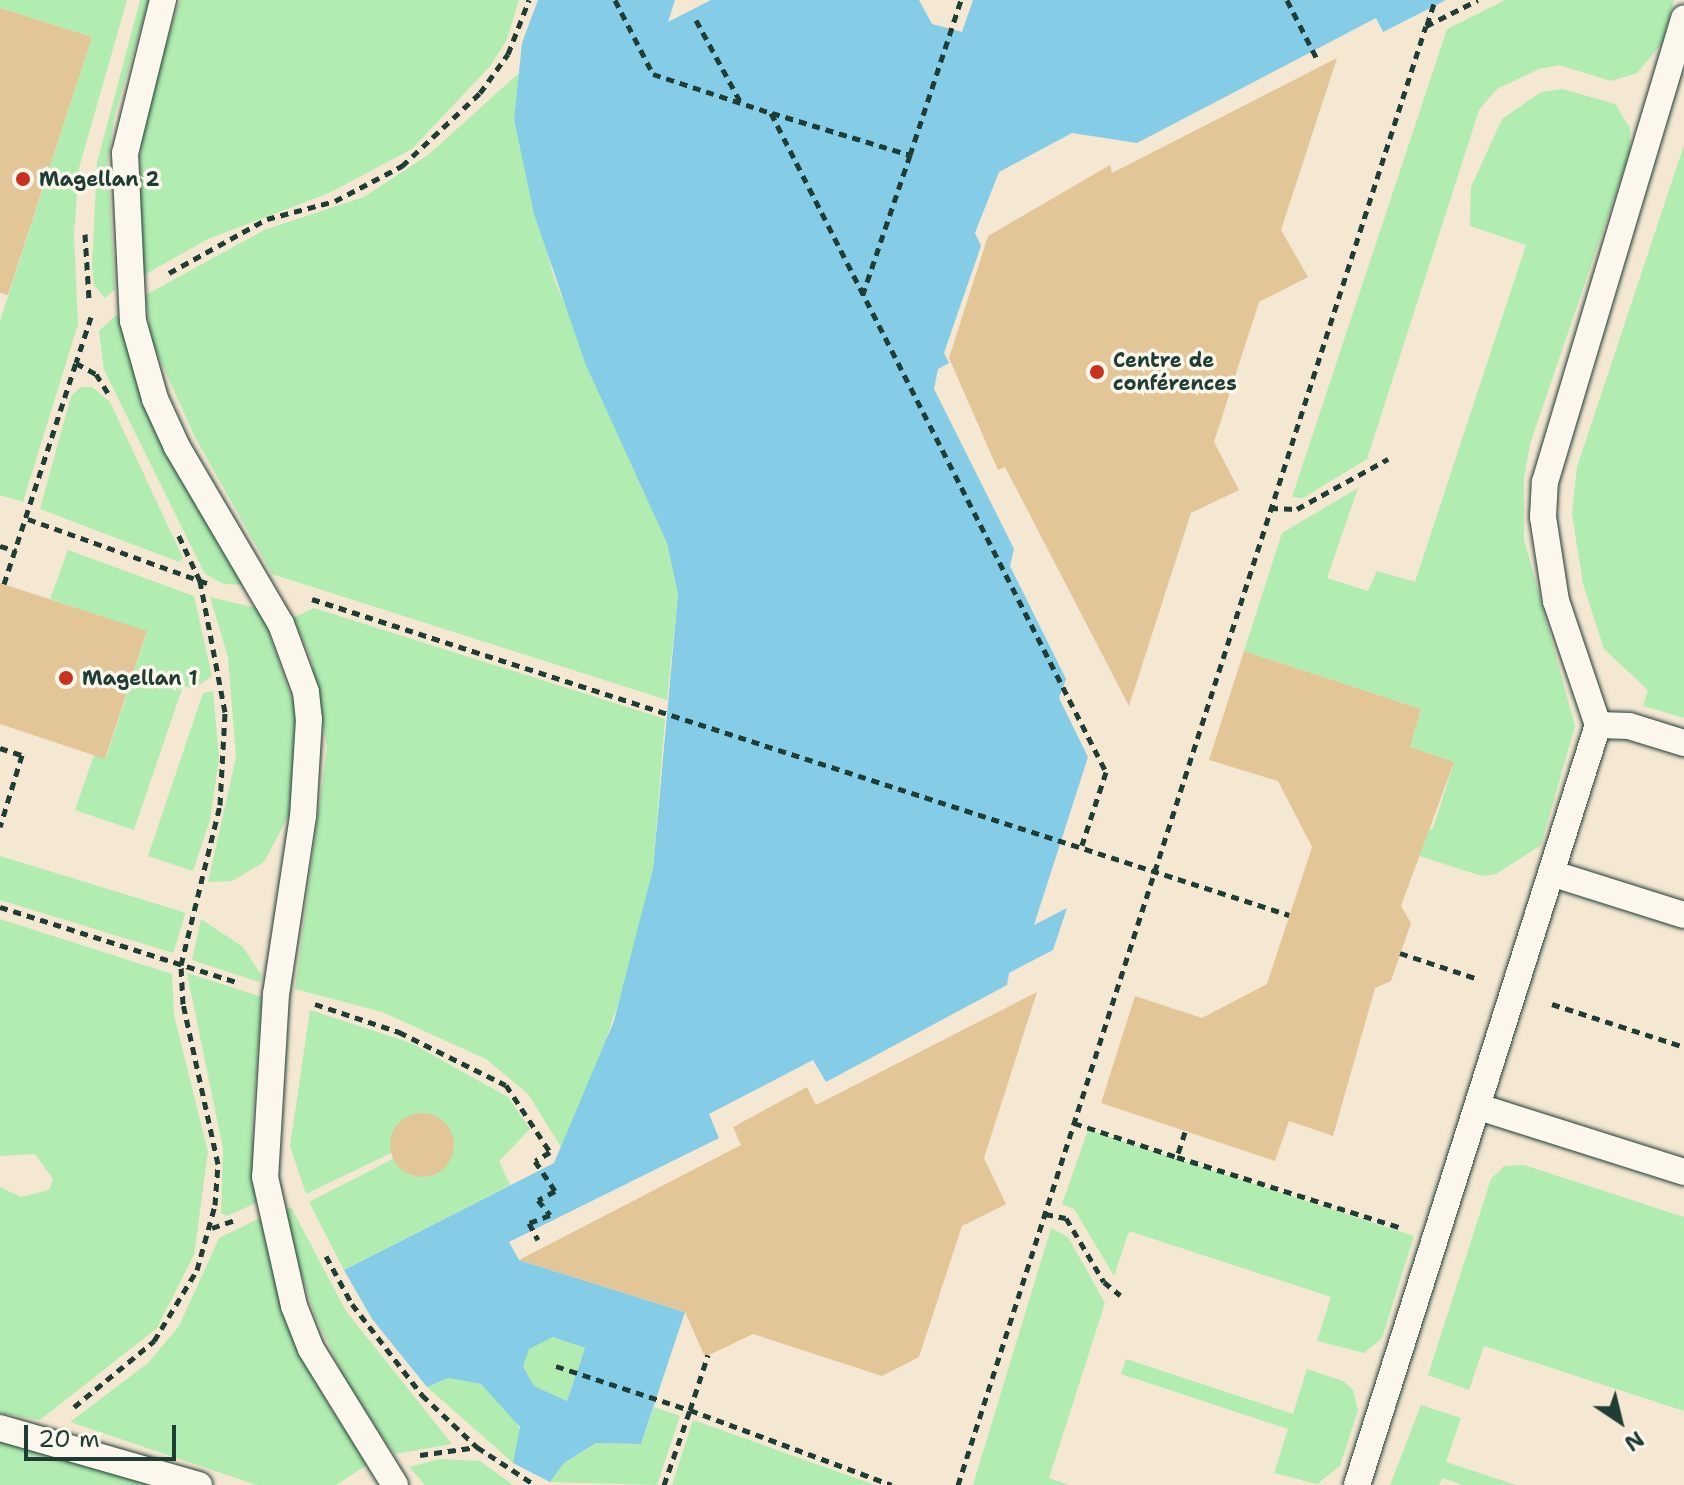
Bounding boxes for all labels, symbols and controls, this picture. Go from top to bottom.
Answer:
place label: Magellan 2 [39,167,160,191]
marker: Magellan 2 [14,170,32,188]
place label: Centre de conférences [1113,348,1237,395]
marker: Centre de conférences [1088,363,1106,381]
place label: Magellan 1 [82,666,198,690]
marker: Magellan 1 [57,669,75,687]
north arrow [1580,1381,1660,1461]
scale bar [28,1409,180,1459]
text: 20 m [38,1423,100,1455]
text: N [1619,1424,1650,1458]

